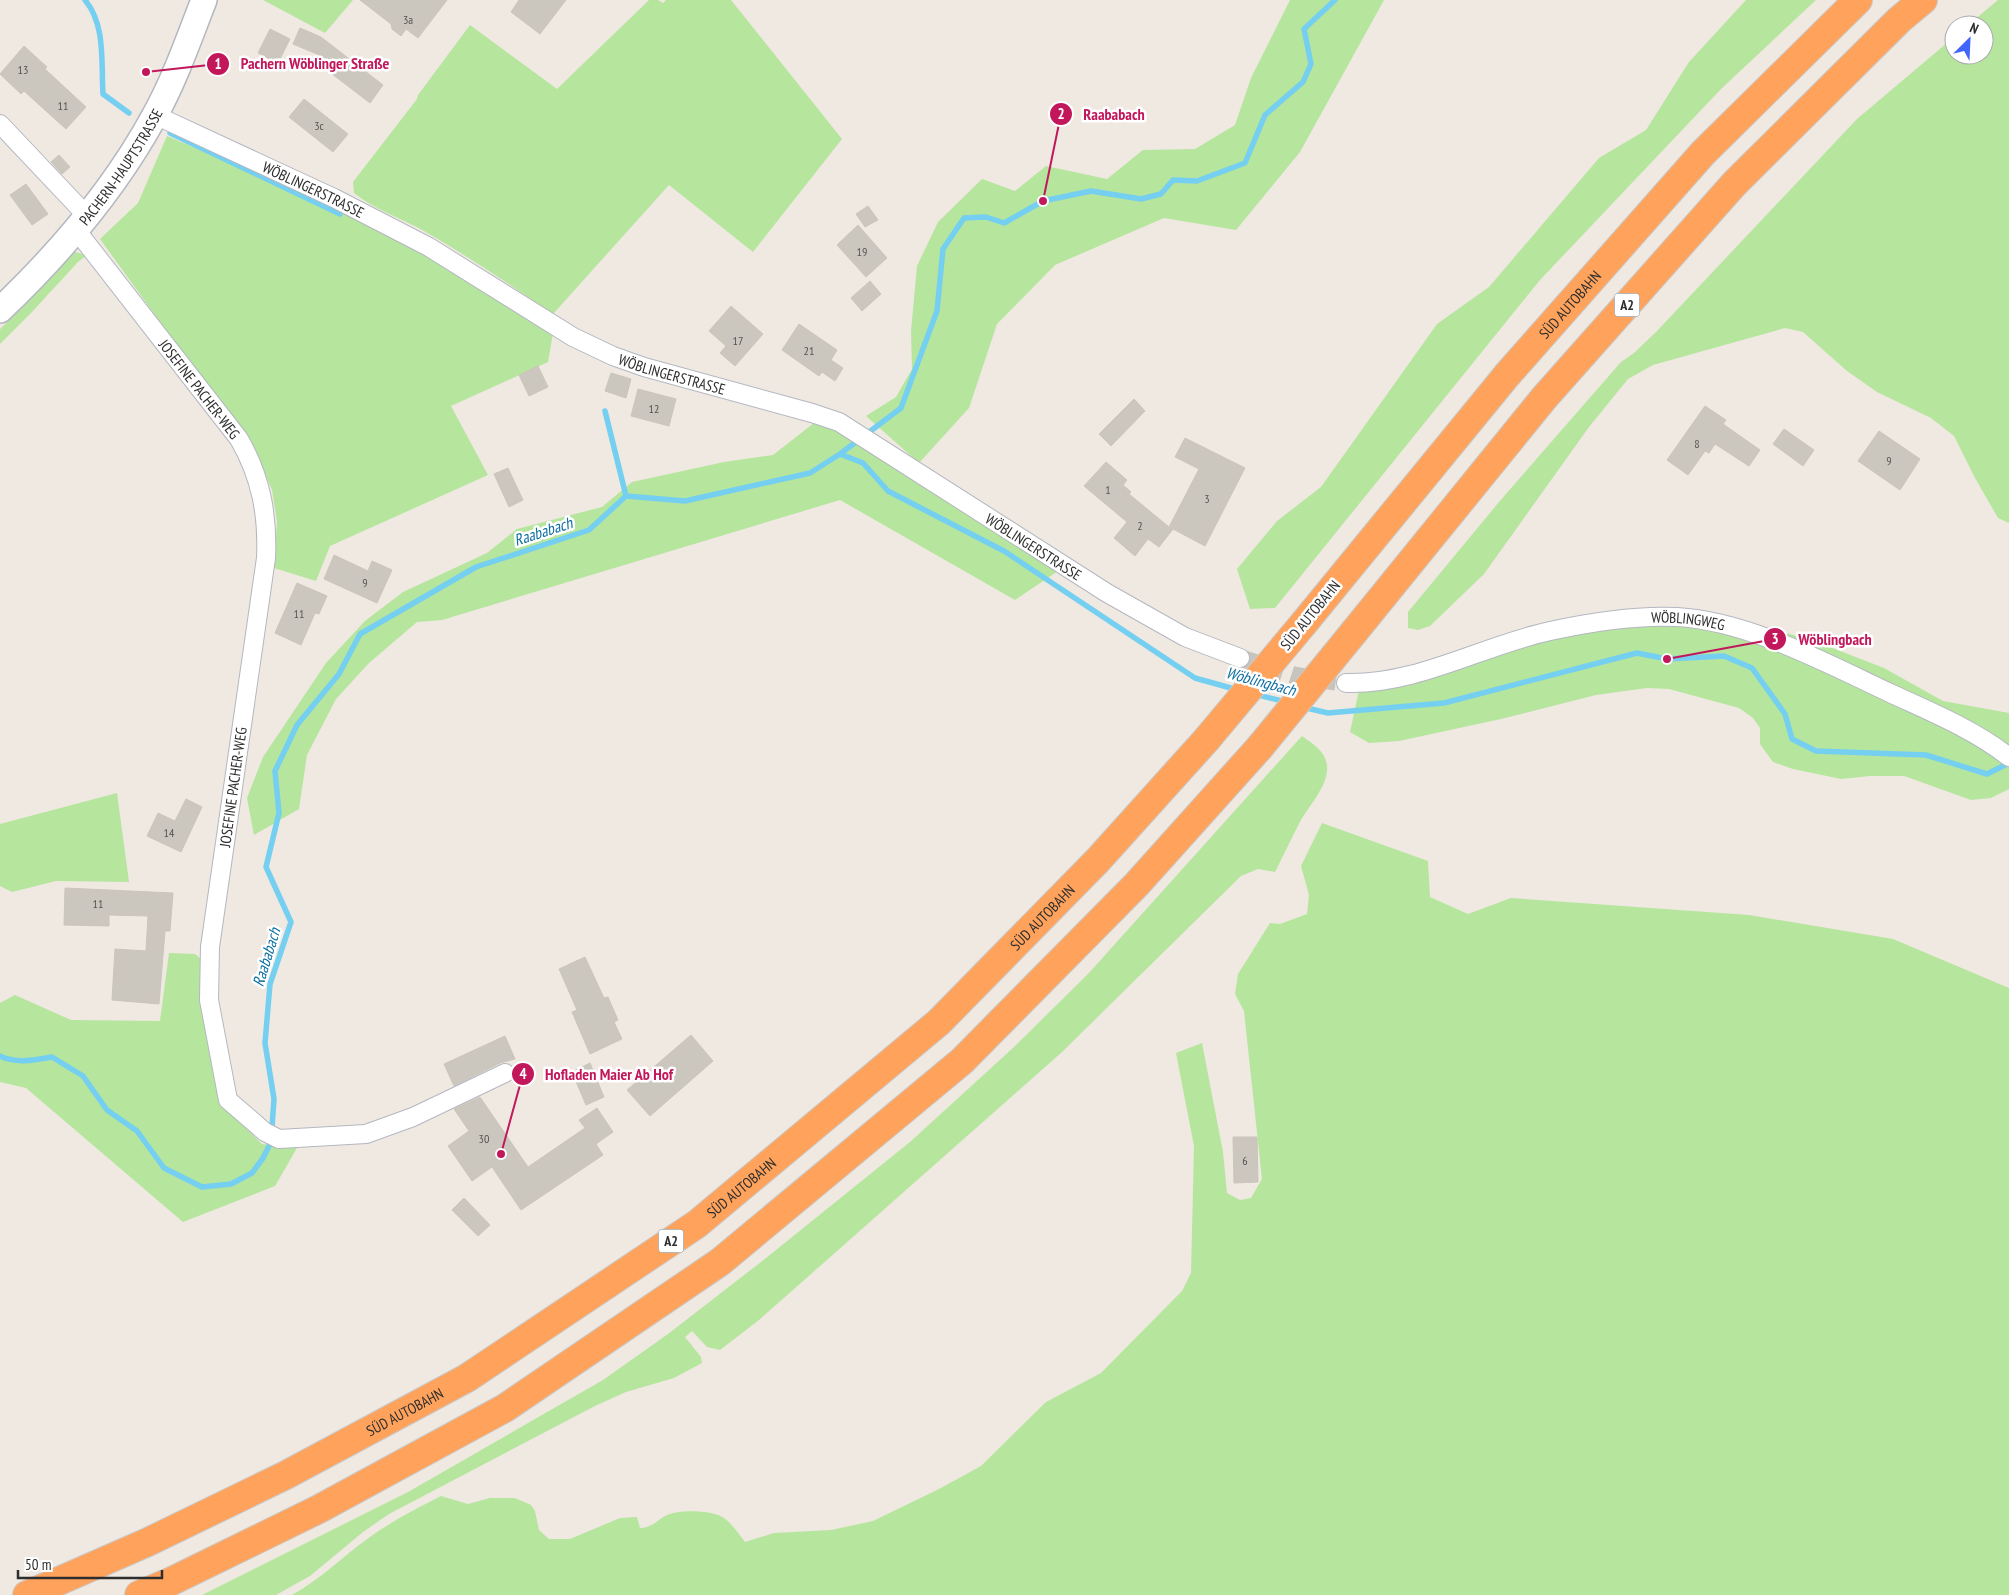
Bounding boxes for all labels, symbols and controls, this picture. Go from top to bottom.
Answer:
house number: 3a [403,12,413,27]
north arrow [1944,15,1994,65]
text: N [1967,18,1981,38]
callout: Pachern Wöblinger Straße [206,48,400,79]
text: Pachern Wöblinger Straße [241,53,389,73]
text: 1 [214,54,222,73]
house number: 13 [18,62,28,77]
house number: 11 [58,98,68,113]
callout: Raababach [1049,99,1155,130]
text: 2 [1057,104,1065,123]
text: Raababach [1083,104,1145,124]
street label: PACHERN-HAUPTSTRASSE [75,105,166,229]
house number: 3c [314,118,325,133]
street label: WÖBLINGERSTRASSE [260,157,368,222]
house number: 19 [857,244,867,259]
street label: SÜD AUTOBAHN [1534,266,1605,342]
road number: A2 [1614,294,1640,316]
house number: 17 [733,333,743,348]
street label: JOSEFINE PACHER-WEG [155,334,245,442]
house number: 21 [804,343,814,358]
street label: WÖBLINGERSTRASSE [616,349,728,398]
house number: 12 [649,401,659,416]
house number: 8 [1694,436,1700,451]
house number: 9 [1886,453,1892,468]
house number: 1 [1105,482,1111,497]
house number: 3 [1204,491,1210,506]
street label: WÖBLINGERSTRASSE [982,509,1086,584]
water label: Raababach [511,512,575,550]
house number: 2 [1137,518,1143,533]
house number: 9 [362,575,368,590]
street label: SÜD AUTOBAHN [1276,576,1344,654]
house number: 11 [294,606,304,621]
street label: WÖBLINGWEG [1651,607,1727,634]
callout: Wöblingbach [1763,623,1882,654]
text: 3 [1771,629,1779,648]
text: Wöblingbach [1797,629,1872,649]
water label: Wöblingbach [1224,662,1299,700]
street label: JOSEFINE PACHER-WEG [215,726,251,849]
house number: 14 [164,825,175,840]
street label: SÜD AUTOBAHN [1006,880,1078,954]
house number: 11 [93,896,103,911]
water label: Raababach [248,925,285,989]
callout: Hofladen Maier Ab Hof [510,1059,683,1090]
text: 4 [519,1064,527,1083]
text: Hofladen Maier Ab Hof [545,1064,674,1084]
house number: 30 [479,1131,489,1146]
street label: SÜD AUTOBAHN [702,1153,780,1222]
house number: 6 [1242,1153,1248,1168]
road number: A2 [658,1230,684,1252]
street label: SÜD AUTOBAHN [363,1383,446,1440]
scale bar [18,1548,161,1580]
text: 50 m [25,1555,51,1574]

